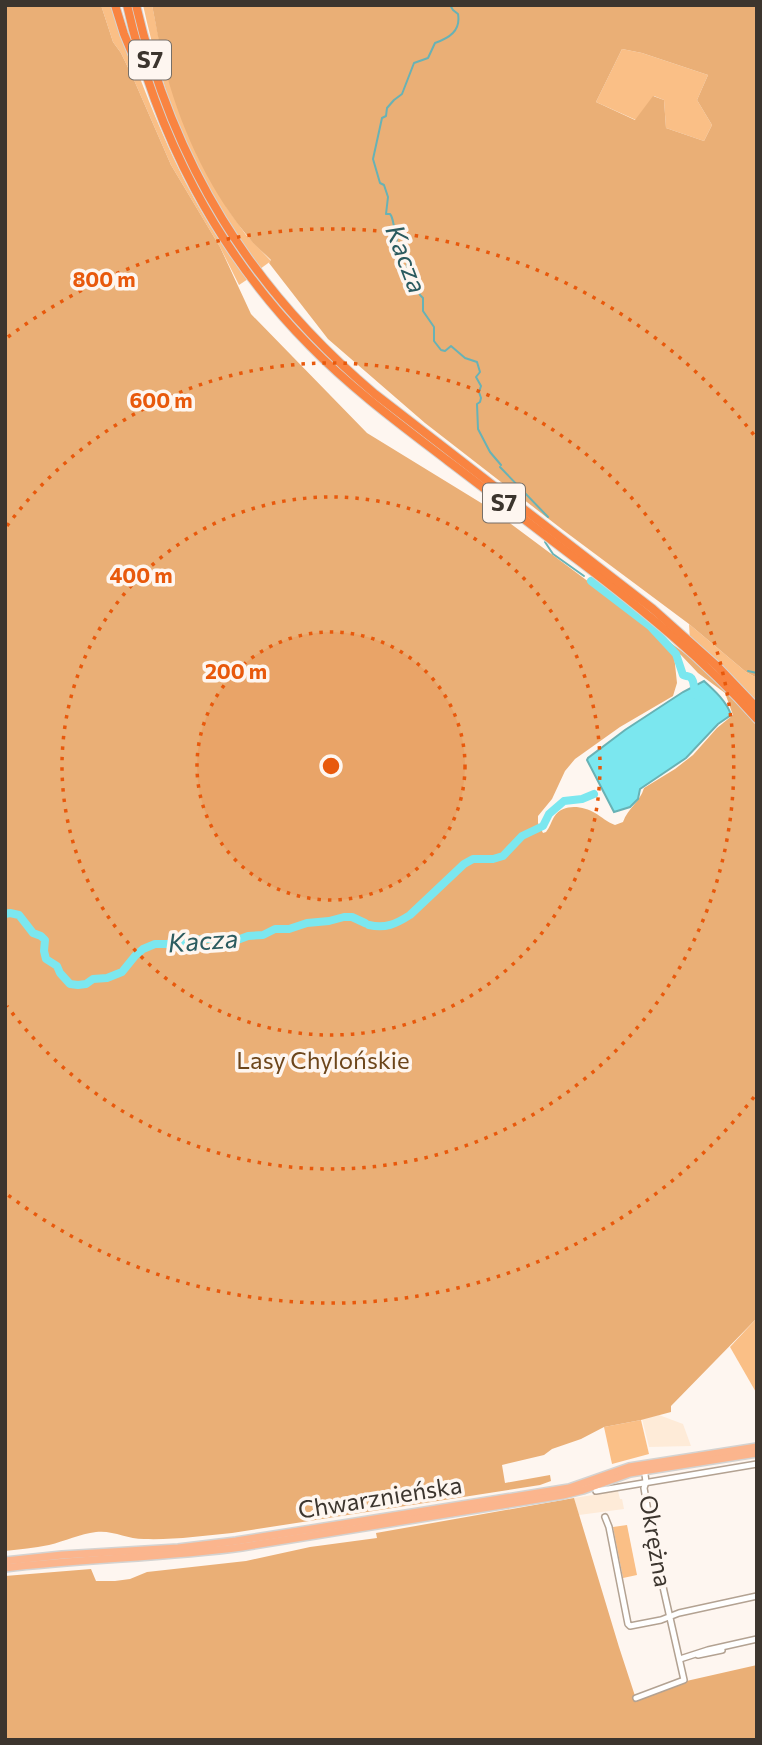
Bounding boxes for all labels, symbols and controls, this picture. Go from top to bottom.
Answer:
road number: S7 [129,40,171,80]
water label: Kacza [380,220,434,297]
text: 800 m [72,266,136,291]
text: 600 m [129,387,193,412]
road number: S7 [483,484,525,523]
text: 400 m [109,562,173,587]
text: 200 m [205,658,267,683]
centre of rings [319,754,343,778]
water label: Kacza [167,922,239,957]
park label: Lasy Chylońskie [236,1045,410,1074]
street label: Chwarznieńska [296,1469,464,1524]
street label: Okrężna [634,1493,679,1589]

